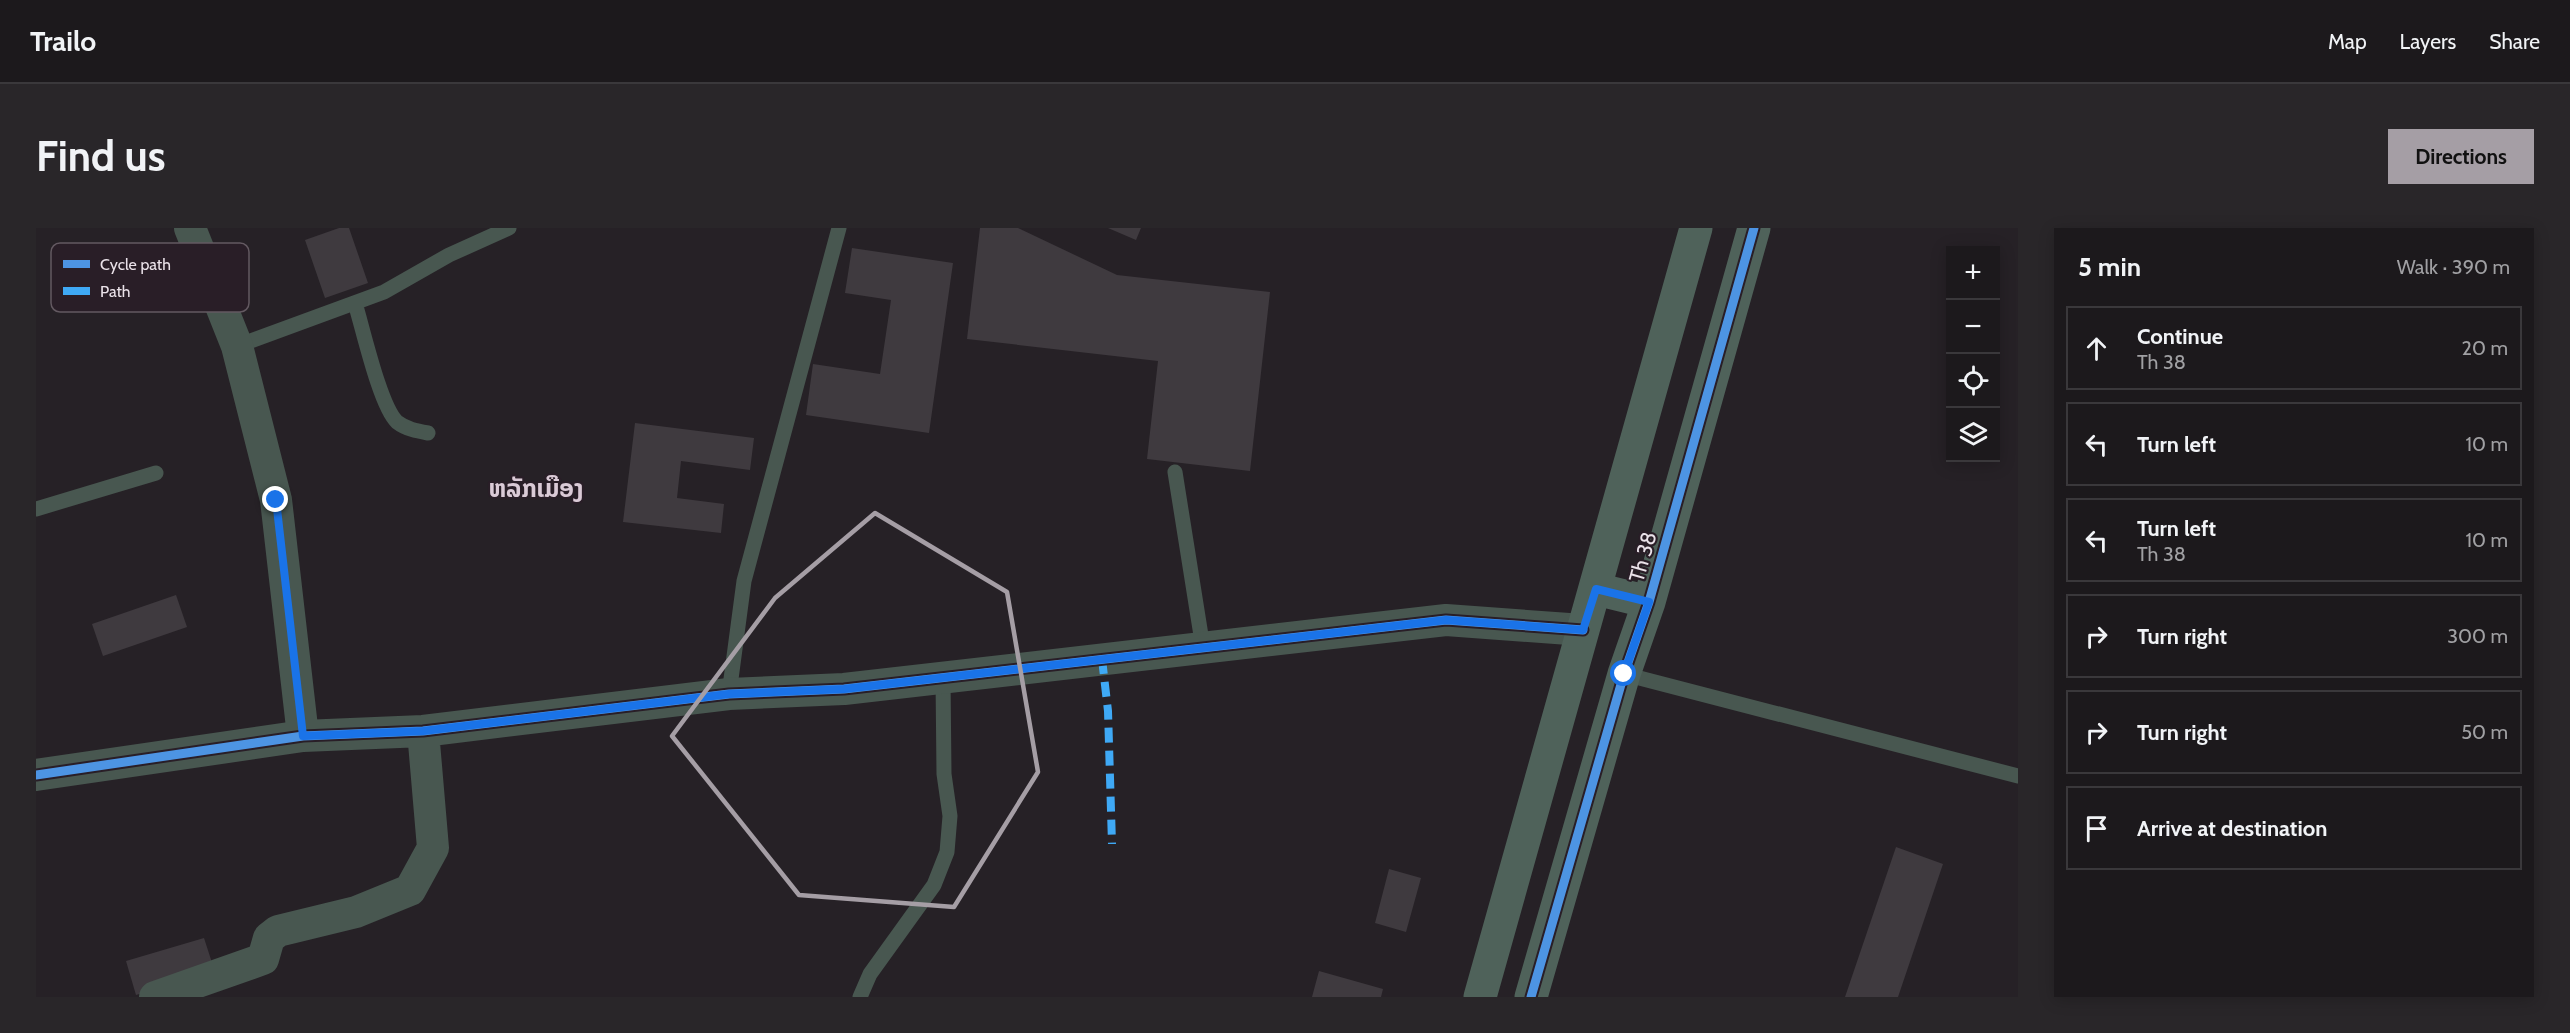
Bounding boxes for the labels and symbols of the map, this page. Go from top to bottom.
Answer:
legend [51,243,249,312]
text: Cycle path [100,255,171,274]
text: Path [100,282,131,301]
district label: ຫລັກເມືອງ [489,474,583,503]
route end [262,486,288,512]
street label: Th 38 [1623,529,1662,585]
route start [1610,660,1636,686]

